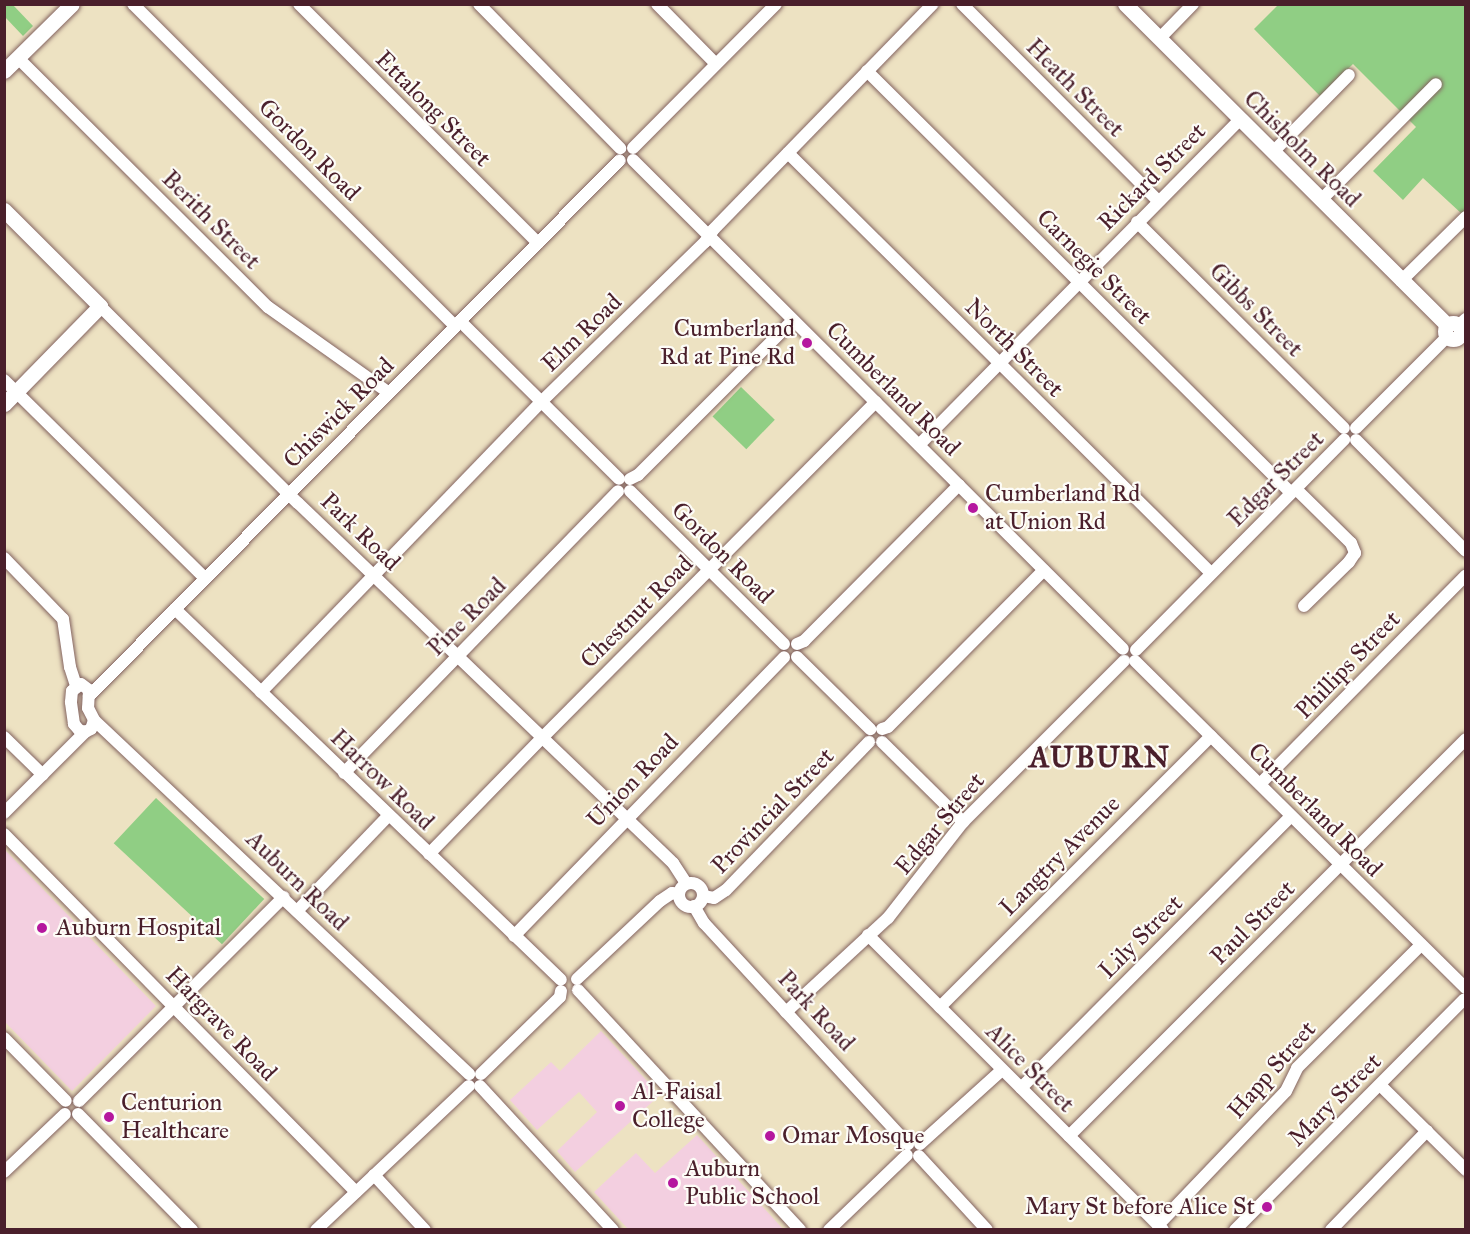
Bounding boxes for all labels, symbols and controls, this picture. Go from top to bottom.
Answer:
street label: Heath Street [1020,33,1130,143]
street label: Ettalong Street [369,45,497,173]
street label: Chisholm Road [1238,85,1366,213]
street label: Gordon Road [252,93,366,207]
street label: Rickard Street [1092,117,1212,237]
street label: Berith Street [156,165,266,275]
street label: Carnegie Street [1030,203,1158,331]
street label: Gibbs Street [1203,257,1309,363]
street label: Elm Road [536,288,628,378]
street label: North Street [959,293,1069,403]
place label: Cumberland Rd at Pine Rd [660,315,795,371]
street label: Cumberland Road [820,316,966,462]
marker: Cumberland Rd at Pine Rd [800,336,814,350]
street label: Chiswick Road [278,352,400,474]
street label: Edgar Street [1222,425,1330,533]
place label: Cumberland Rd at Union Rd [985,480,1140,536]
street label: Park Road [314,487,406,577]
street label: Gordon Road [665,496,779,610]
marker: Cumberland Rd at Union Rd [966,501,980,515]
street label: Chestnut Road [575,550,699,674]
street label: Pine Road [422,572,512,662]
street label: Phillips Street [1289,605,1407,725]
street label: Harrow Road [324,723,440,837]
street label: Union Road [581,728,685,834]
street label: Cumberland Road [1242,737,1388,883]
district label: AUBURN [1029,739,1171,775]
street label: Provincial Street [706,742,840,880]
street label: Edgar Street [889,767,991,881]
street label: Langtry Avenue [994,790,1126,922]
street label: Auburn Road [240,825,354,937]
street label: Paul Street [1205,875,1301,971]
street label: Lily Street [1093,889,1189,985]
place label: Auburn Hospital [56,914,221,942]
marker: Auburn Hospital [33,919,51,937]
street label: Hargrave Road [159,961,283,1087]
street label: Park Road [771,965,861,1057]
street label: Happ Street [1222,1015,1322,1125]
street label: Alice Street [979,1017,1081,1119]
street label: Mary Street [1282,1047,1388,1153]
place label: Al-Faisal College [632,1078,722,1134]
place label: Centurion Healthcare [121,1089,229,1145]
marker: Al-Faisal College [613,1099,627,1113]
marker: Centurion Healthcare [102,1110,116,1124]
place label: Omar Mosque [782,1122,925,1150]
marker: Omar Mosque [763,1129,777,1143]
place label: Auburn Public School [685,1155,819,1211]
marker: Auburn Public School [666,1176,680,1190]
place label: Mary St before Alice St [1025,1193,1255,1221]
marker: Mary St before Alice St [1260,1200,1274,1214]

